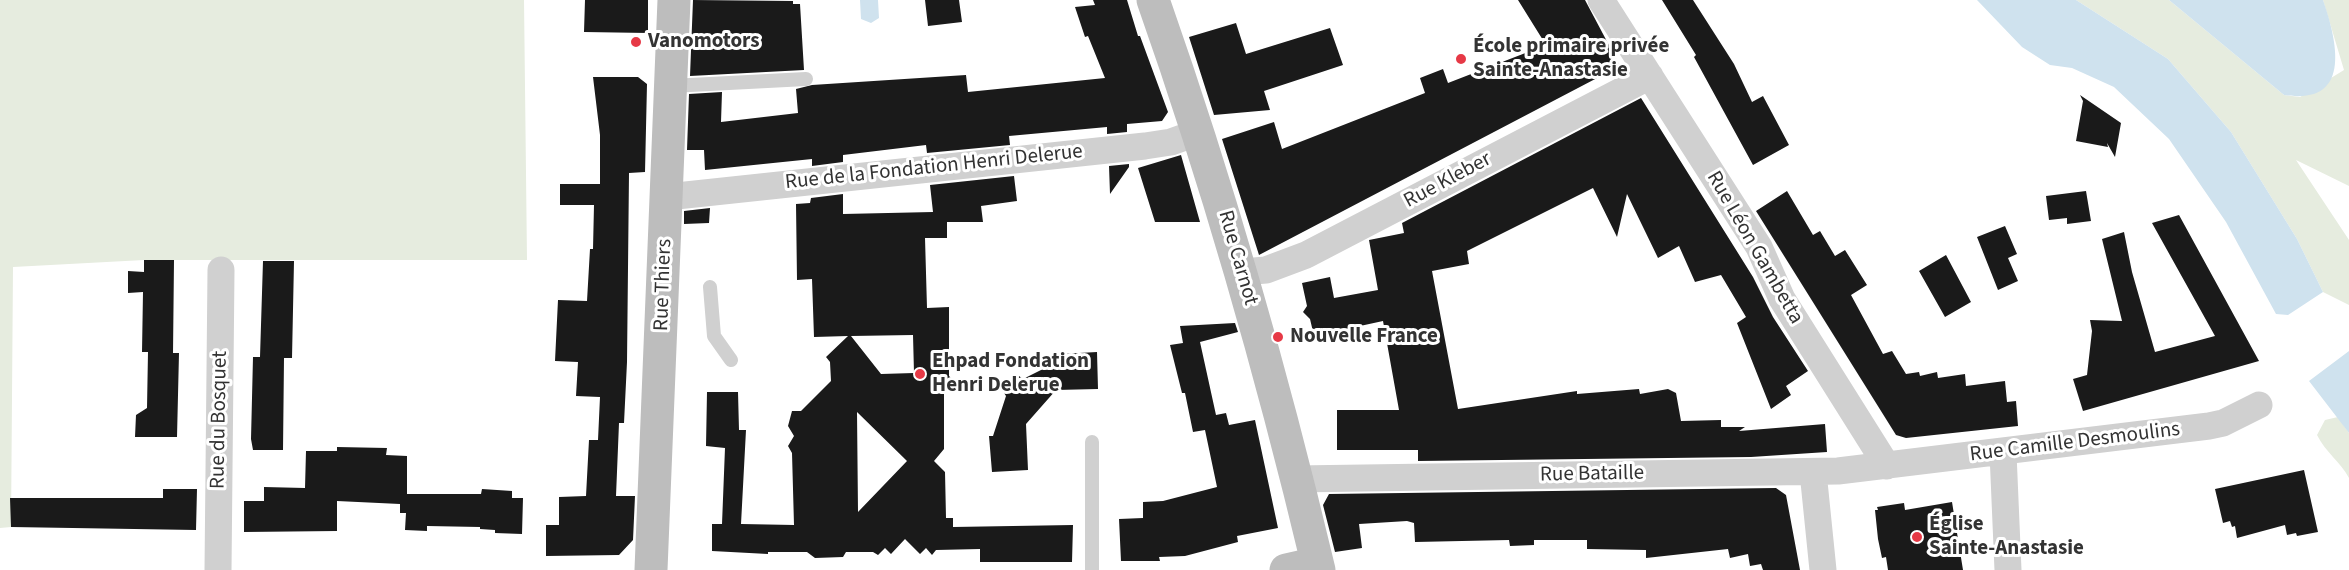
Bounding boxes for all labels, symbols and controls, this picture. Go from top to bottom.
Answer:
place label: Vanomotors [648,29,760,55]
place label: École primaire privée Sainte-Anastasie [1473,34,1669,84]
marker: Vanomotors [629,35,643,49]
marker: École primaire privée Sainte-Anastasie [1454,52,1468,66]
street label: Rue de la Fondation Henri Delerue [784,140,1084,196]
street label: Rue Kleber [1400,148,1496,214]
street label: Rue Léon Gambetta [1700,167,1808,329]
street label: Rue Carnot [1211,208,1263,308]
street label: Rue Thiers [650,238,678,332]
place label: Nouvelle France [1290,324,1438,350]
marker: Nouvelle France [1271,330,1285,344]
place label: Ehpad Fondation Henri Delerue [932,349,1089,399]
street label: Rue du Bosquet [206,351,234,489]
marker: Ehpad Fondation Henri Delerue [913,367,927,381]
street label: Rue Camille Desmoulins [1968,418,2182,468]
street label: Rue Bataille [1540,461,1644,489]
place label: Église Sainte-Anastasie [1929,512,2084,562]
marker: Église Sainte-Anastasie [1910,530,1924,544]

